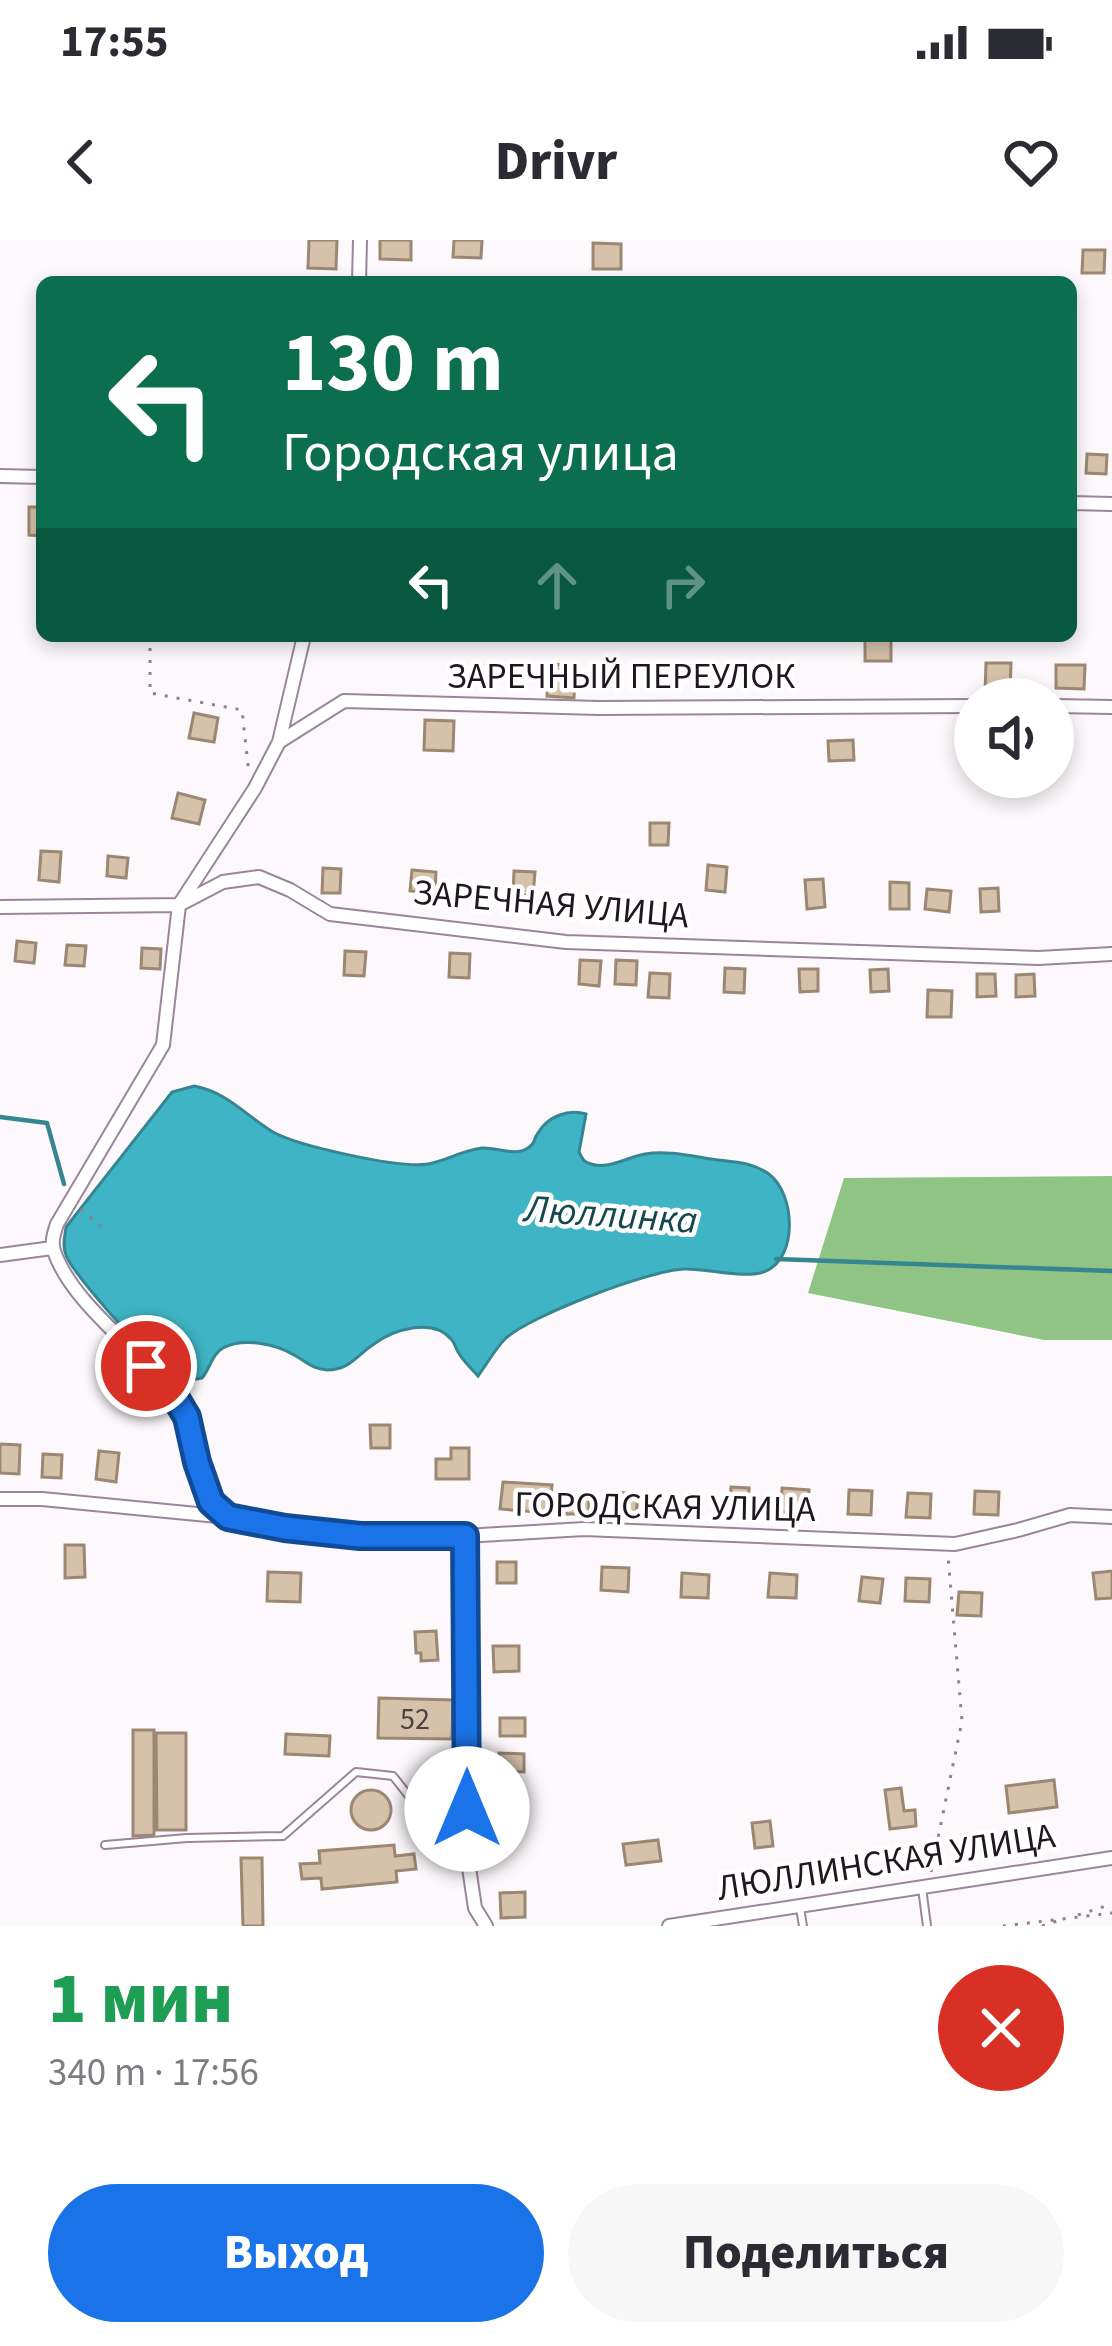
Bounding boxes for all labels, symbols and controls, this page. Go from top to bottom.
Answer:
text: 17:55 [60,10,169,74]
text: Drivr [495,124,617,201]
icon: back [48,129,114,195]
icon: heart [998,129,1064,195]
text: 130 m [282,304,504,424]
icon: left [84,324,240,480]
text: Городская улица [282,415,679,492]
icon: left [398,552,464,618]
icon: ahead [524,552,590,618]
icon: right [650,552,716,618]
street label: ЗАРЕЧНЫЙ ПЕРЕУЛОК [447,651,795,702]
map controls [954,678,1074,798]
button: sound [954,678,1074,798]
street label: ЗАРЕЧНАЯ УЛИЦА [411,867,691,941]
water label: Люллинка [521,1181,699,1249]
pin [95,1315,197,1417]
icon: arrive [113,1333,179,1399]
street label: ГОРОДСКАЯ УЛИЦА [514,1479,816,1535]
house number: 52 [400,1698,430,1741]
position arrow [404,1746,530,1872]
street label: ЛЮЛЛИНСКАЯ УЛИЦА [713,1810,1059,1914]
text: 1 мин [48,1948,233,2051]
button: close [938,1965,1064,2091]
text: 340 m · 17:56 [48,2045,259,2101]
button: Выход [48,2184,544,2322]
button: Поделиться [568,2184,1064,2322]

